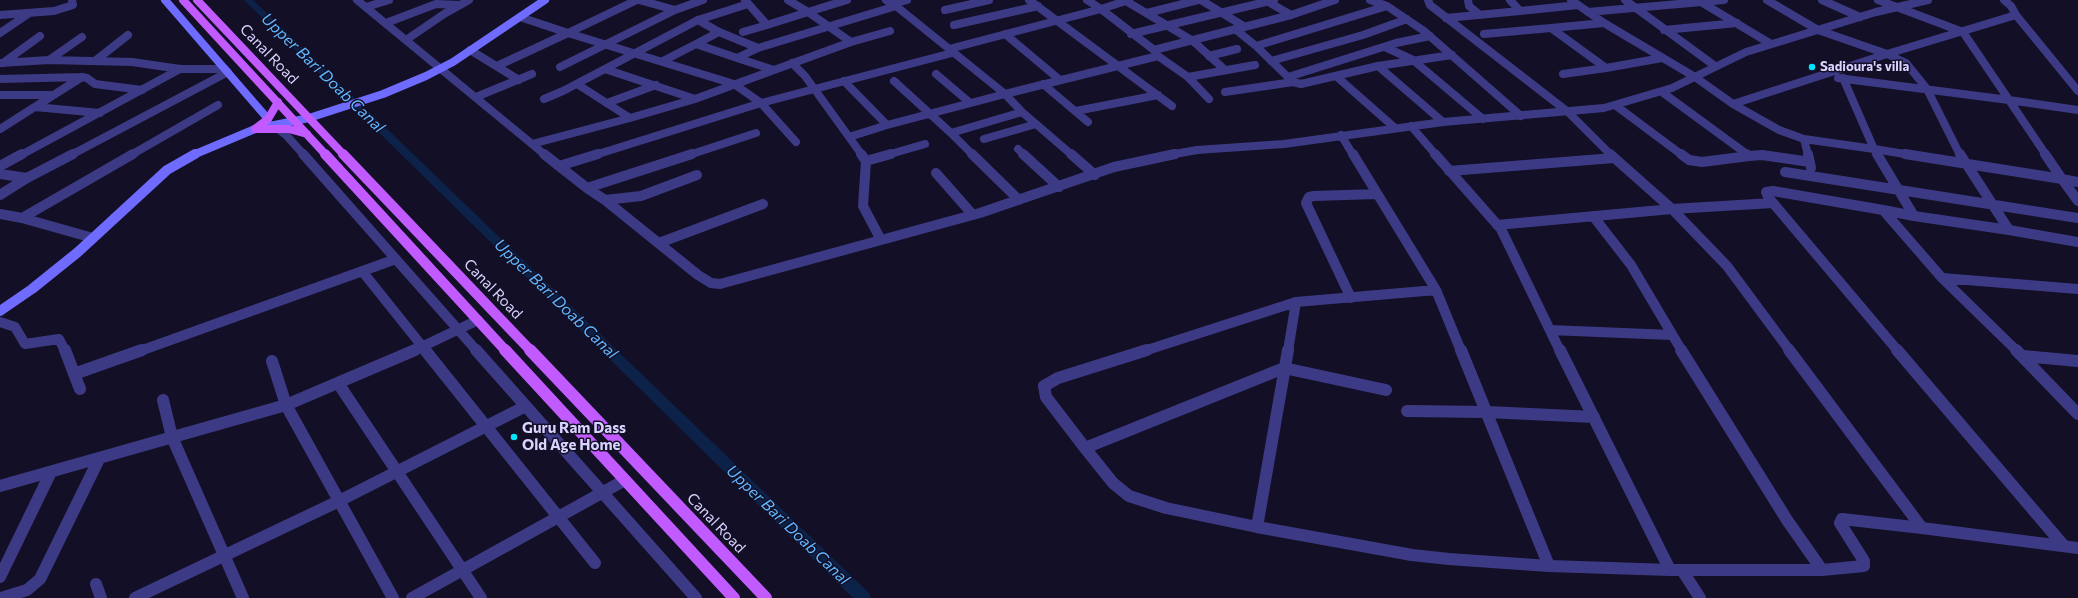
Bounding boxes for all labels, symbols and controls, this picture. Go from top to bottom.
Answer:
water label: Upper Bari Doab Canal [257,9,389,137]
street label: Canal Road [236,20,302,88]
place label: Sadioura's villa [1820,59,1909,75]
marker: Sadioura's villa [1807,62,1817,72]
water label: Upper Bari Doab Canal [490,235,622,363]
street label: Canal Road [460,255,526,323]
place label: Guru Ram Dass Old Age Home [522,419,626,454]
marker: Guru Ram Dass Old Age Home [509,432,519,442]
water label: Upper Bari Doab Canal [722,461,854,589]
street label: Canal Road [683,489,749,557]

